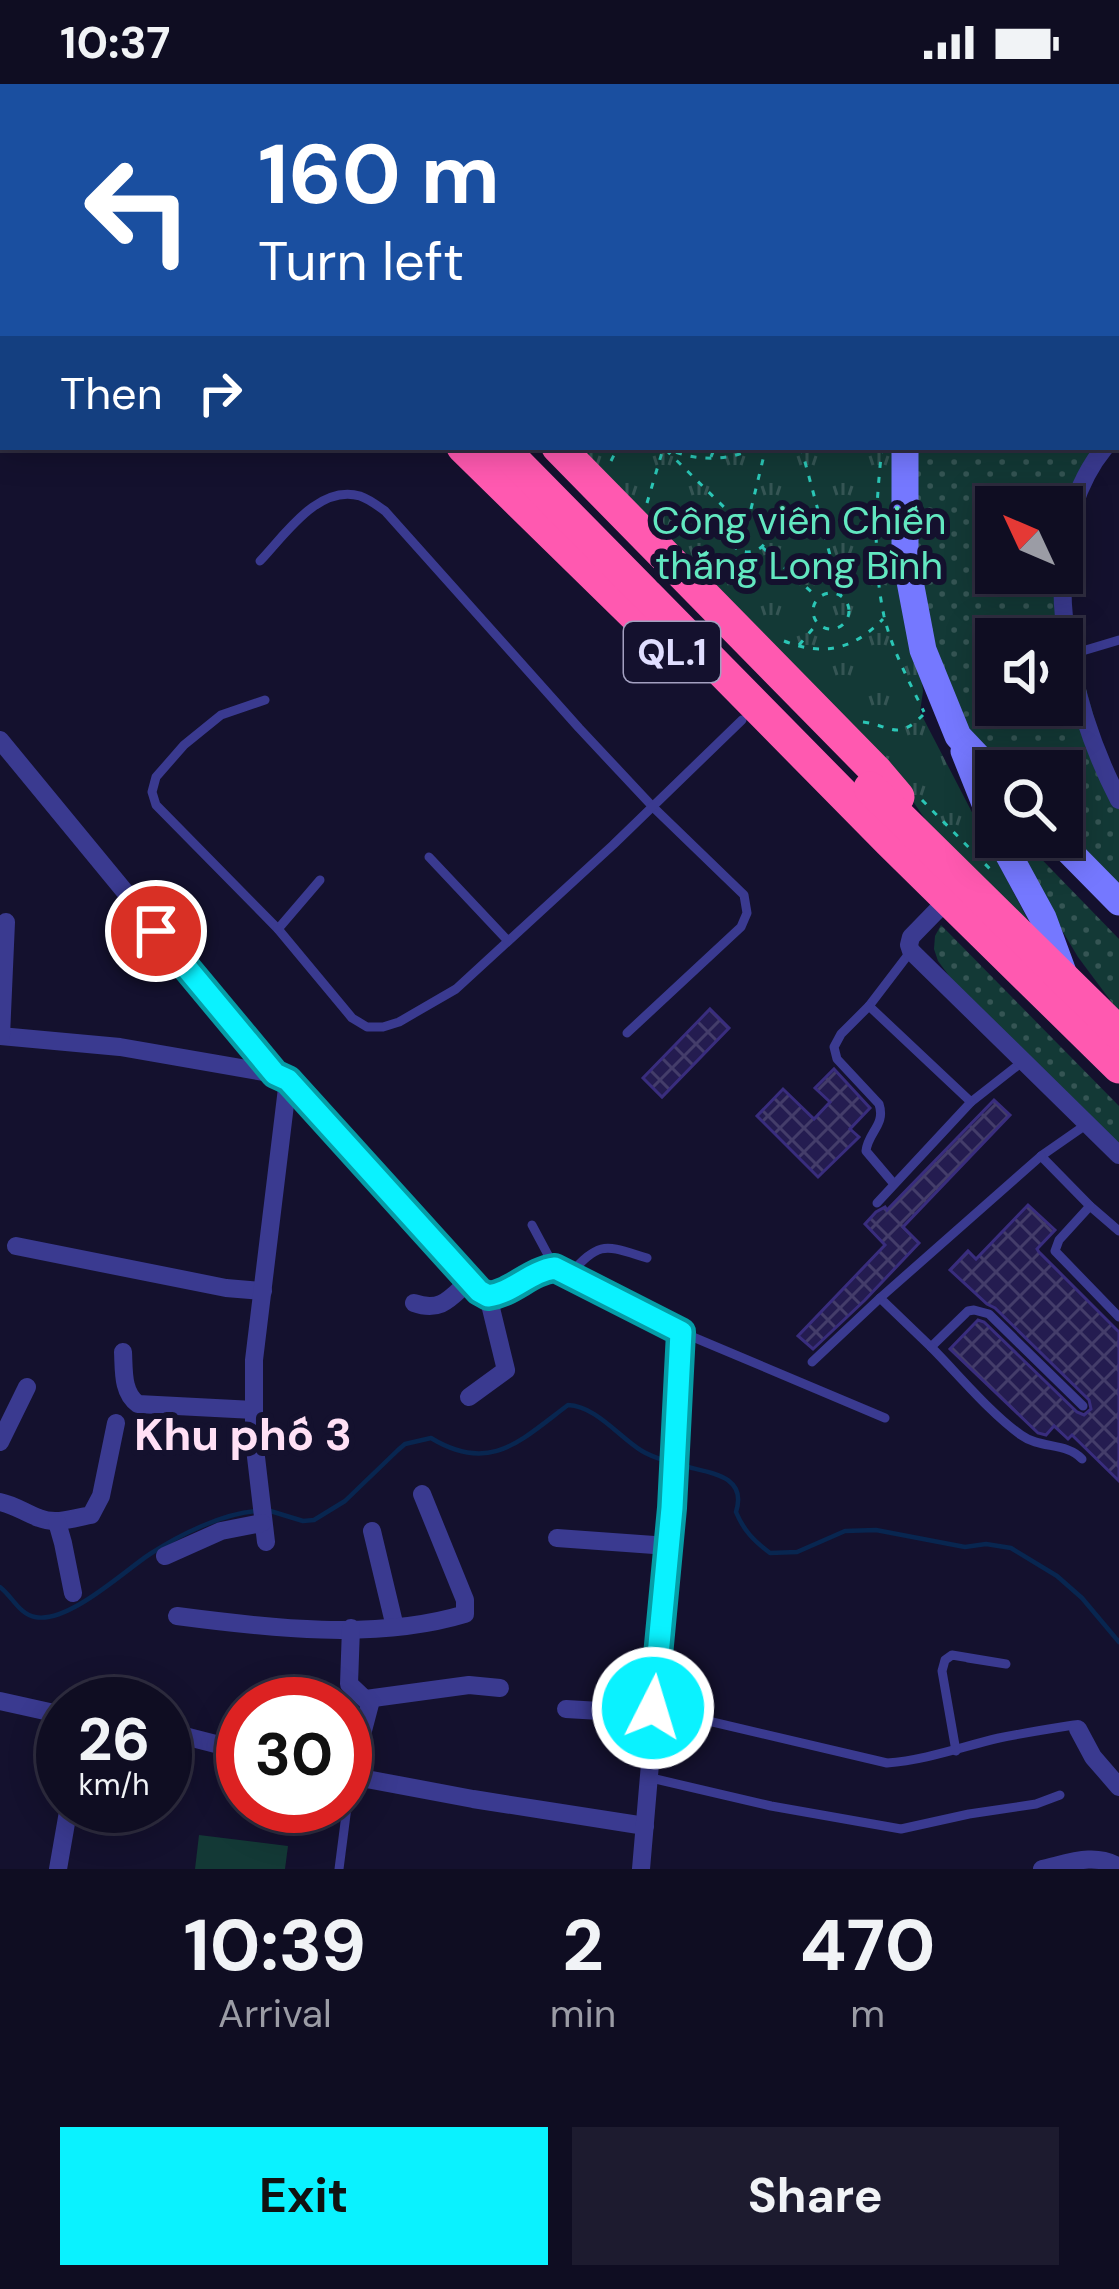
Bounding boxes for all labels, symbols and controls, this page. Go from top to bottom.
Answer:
text: 10:37 [60,13,170,72]
text: 160 m [258,120,500,229]
icon: left [60,132,216,288]
text: Turn left [258,226,464,297]
icon: right [187,360,253,426]
text: Then [60,364,163,423]
north arrow [975,486,1083,594]
map controls [975,486,1083,858]
park label: Công viên Chiến thắng Long Bình [652,495,946,591]
button: sound [975,618,1083,726]
road number: QL.1 [624,622,720,682]
button: search [975,750,1083,858]
pin [105,880,207,982]
icon: arrive [123,898,189,964]
district label: Khu phố 3 [134,1405,352,1464]
position arrow [590,1645,716,1771]
speed limit sign: 30 [216,1677,372,1833]
text: 26 [78,1700,150,1779]
text: km/h [79,1765,149,1804]
text: 10:39 [184,1899,366,1992]
text: 2 [562,1899,604,1992]
text: 470 [800,1899,935,1992]
text: Arrival [218,1988,332,2039]
text: min [550,1988,616,2039]
text: m [850,1988,885,2039]
button: Exit [60,2127,548,2265]
button: Share [572,2127,1059,2265]

